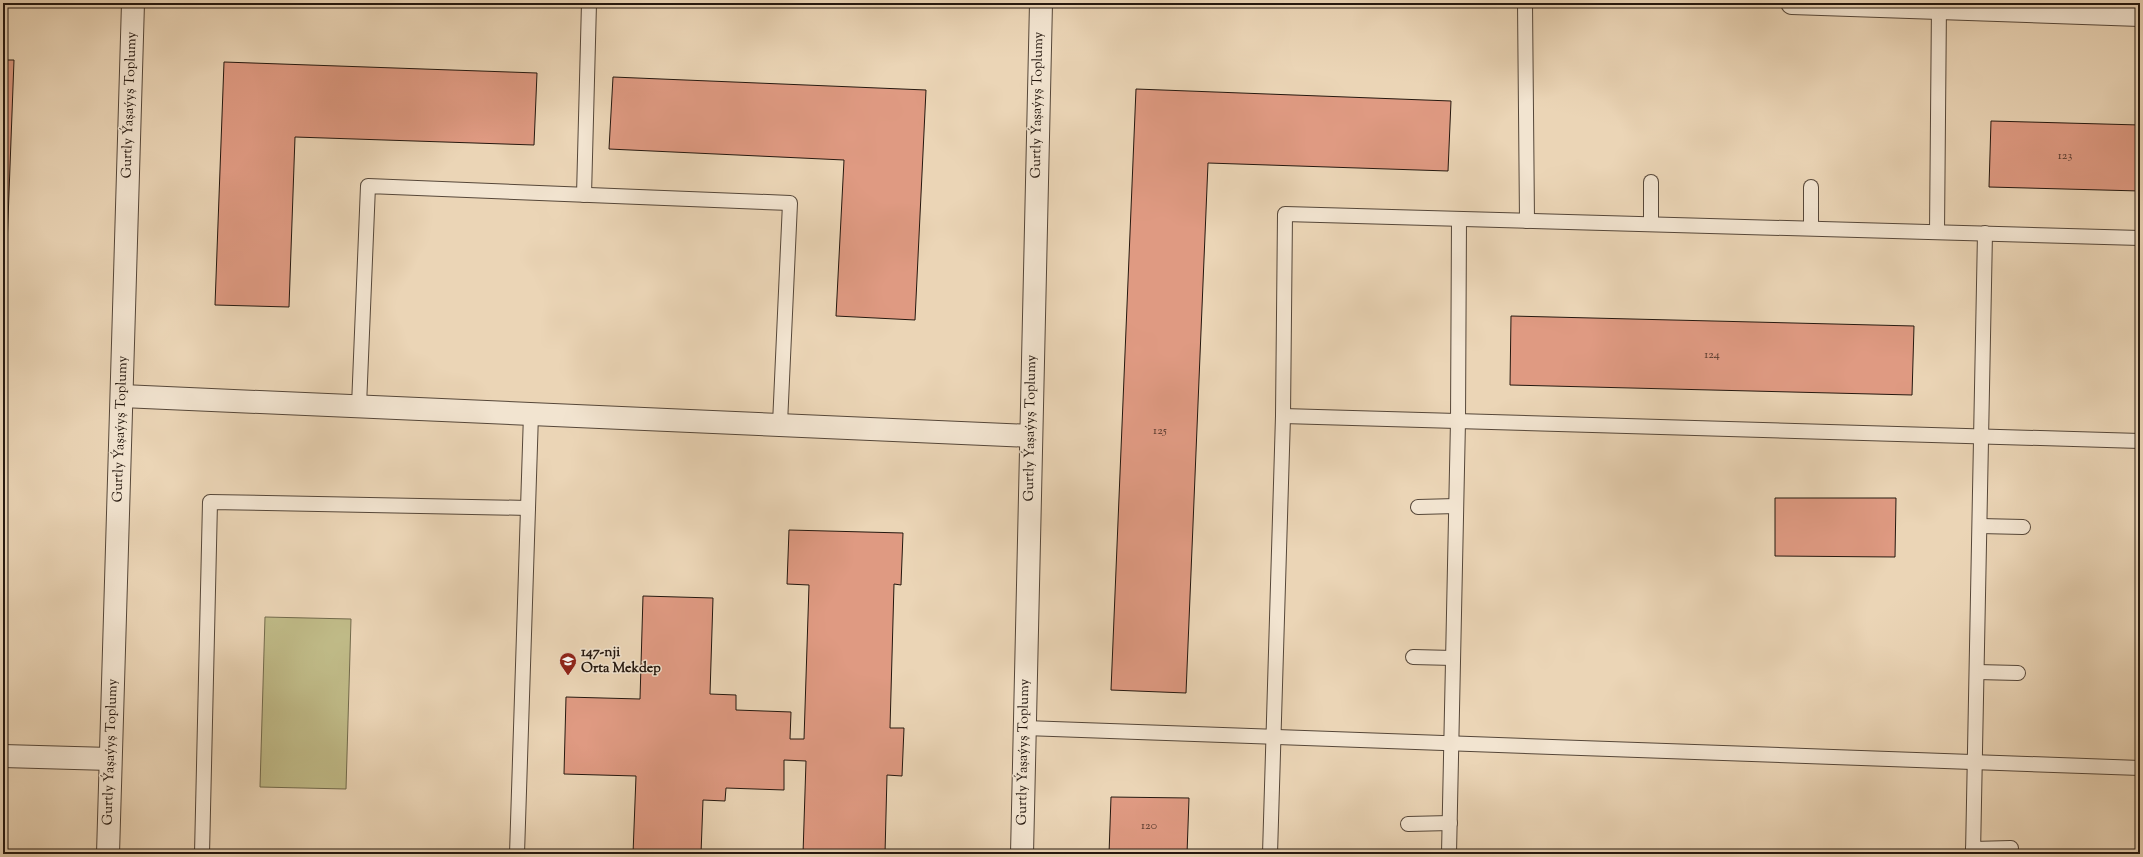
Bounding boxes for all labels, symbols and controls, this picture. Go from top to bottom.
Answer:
street label: Gurtly Ýaşaýyş Toplumy [117,31,143,179]
street label: Gurtly Ýaşaýyş Toplumy [1027,31,1049,179]
house number: 123 [2058,147,2072,165]
house number: 124 [1704,346,1720,364]
street label: Gurtly Ýaşaýyş Toplumy [1020,354,1042,502]
street label: Gurtly Ýaşaýyş Toplumy [108,355,134,503]
house number: 125 [1153,422,1167,440]
place label: 147-nji Orta Mekdep [581,643,661,679]
school or university icon: 147-nji Orta Mekdep [558,651,578,676]
street label: Gurtly Ýaşaýyş Toplumy [98,678,124,826]
street label: Gurtly Ýaşaýyş Toplumy [1013,678,1035,826]
house number: 120 [1141,817,1157,835]

